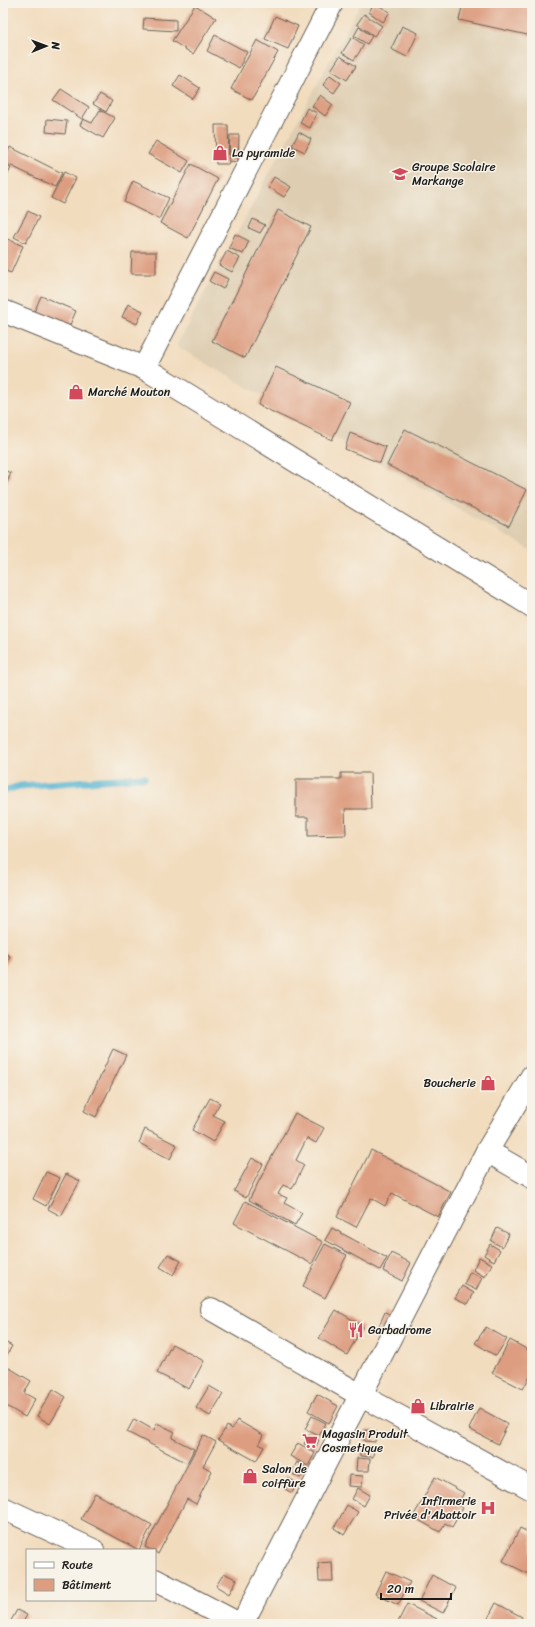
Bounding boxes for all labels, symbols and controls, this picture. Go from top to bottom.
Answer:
north arrow [26,26,66,66]
text: N [46,41,65,50]
place label: La pyramide [232,142,295,164]
shop icon: La pyramide [211,144,229,162]
place label: Groupe Scolaire Markange [412,156,496,192]
school or university icon: Groupe Scolaire Markange [391,165,409,183]
place label: Marché Mouton [88,381,171,403]
shop icon: Marché Mouton [67,383,85,401]
place label: Boucherie [423,1072,476,1094]
shop icon: Boucherie [479,1074,497,1092]
place label: Garbadrome [368,1319,431,1341]
restaurant icon: Garbadrome [347,1321,365,1339]
place label: Librairie [430,1395,474,1417]
shop icon: Librairie [409,1397,427,1415]
place label: Magasin Produit Cosmetique [322,1423,409,1459]
supermarket icon: Magasin Produit Cosmetique [301,1432,319,1450]
place label: Salon de coiffure [262,1458,307,1494]
shop icon: Salon de coiffure [241,1467,259,1485]
place label: Infirmerie Privée d'Abattoir [384,1490,477,1526]
hospital icon: Infirmerie Privée d'Abattoir [479,1499,497,1517]
legend [26,1549,156,1601]
text: Route [62,1554,93,1576]
text: Bâtiment [62,1574,111,1596]
scale bar [381,1575,451,1601]
text: 20 m [387,1578,414,1600]

